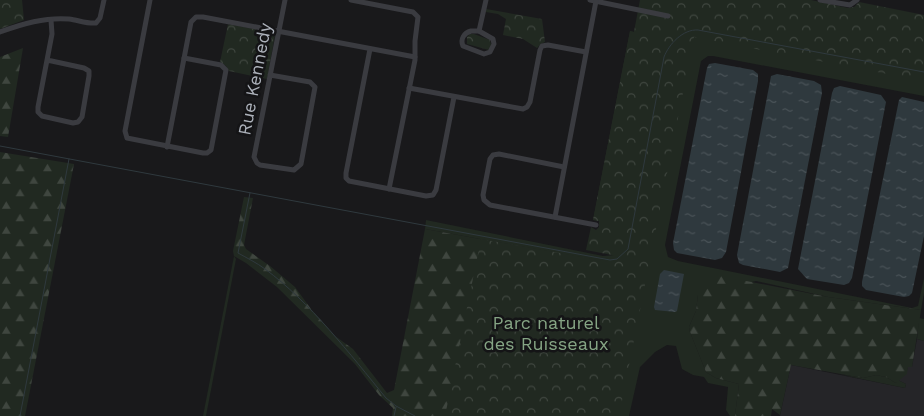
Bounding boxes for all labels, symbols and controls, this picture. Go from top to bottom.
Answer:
street label: Rue Kennedy [233,20,276,137]
park label: Parc naturel des Ruisseaux [483,312,609,354]

